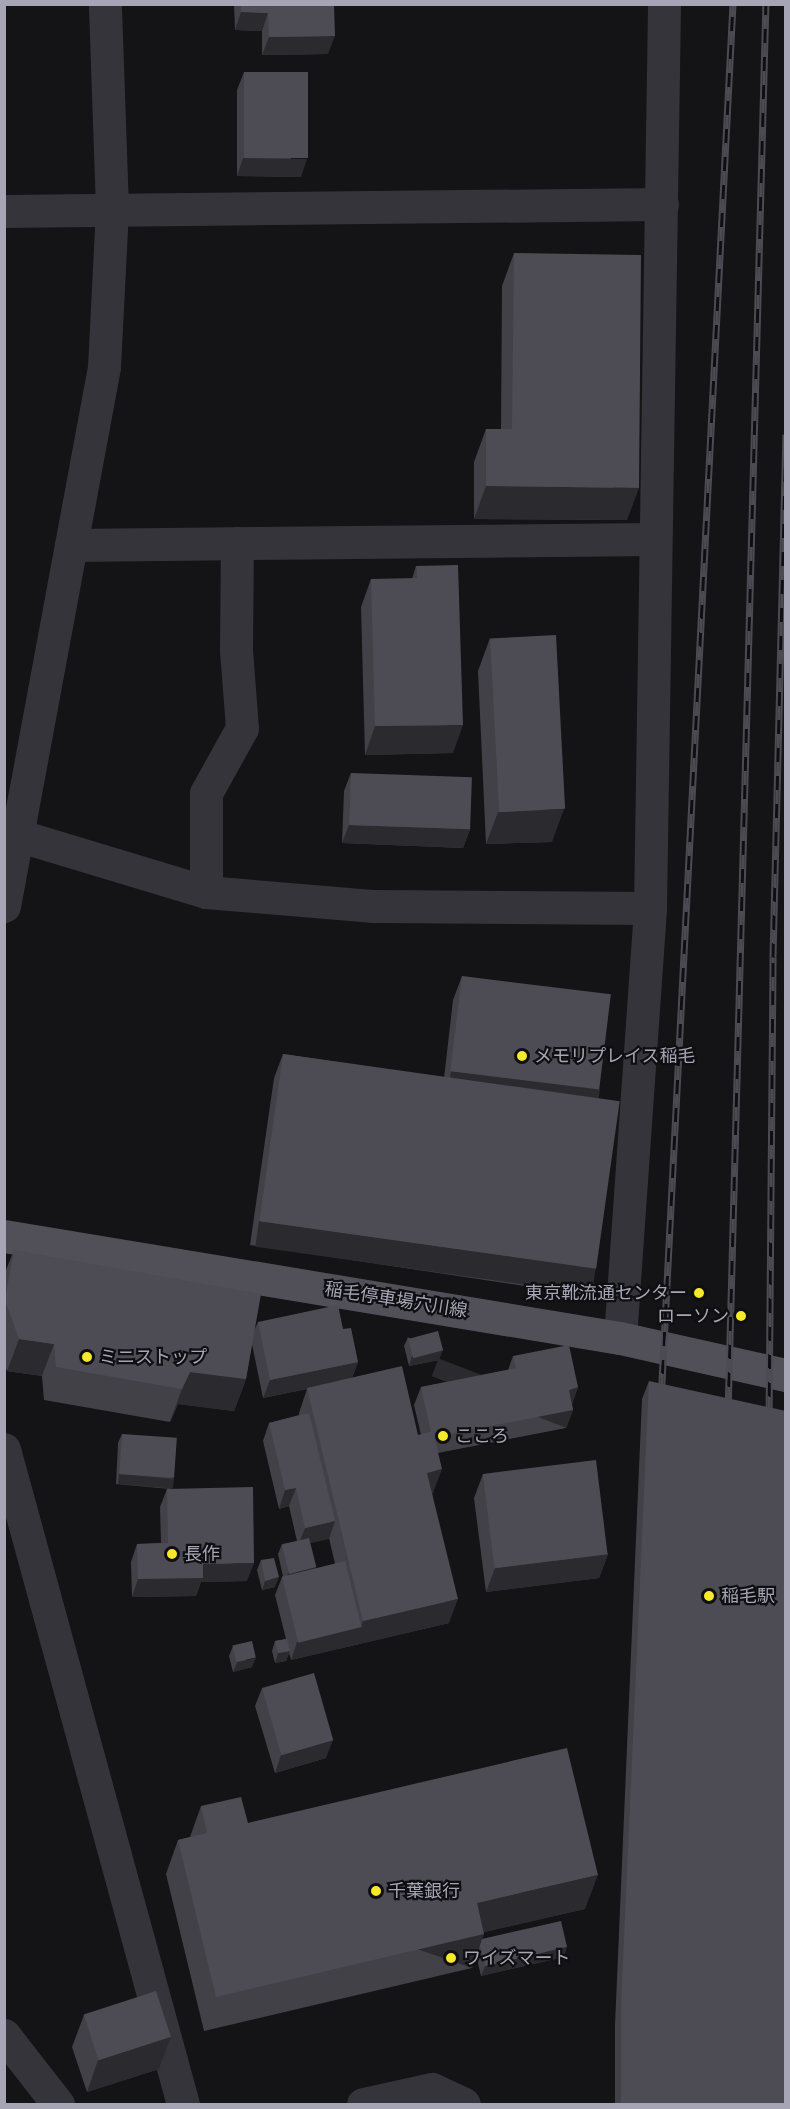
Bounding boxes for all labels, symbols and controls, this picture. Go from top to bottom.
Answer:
place label: メモリプレイス稲毛 [534,1045,696,1067]
marker: メモリプレイス稲毛 [515,1049,529,1063]
street label: 稲毛停車場穴川線 [323,1278,469,1322]
place label: 東京靴流通センター [525,1282,687,1304]
marker: 東京靴流通センター [692,1286,706,1300]
place label: ローソン [657,1305,729,1327]
marker: ローソン [734,1309,748,1323]
place label: ミニストップ [99,1346,207,1368]
marker: ミニストップ [80,1350,94,1364]
place label: こころ [455,1425,509,1447]
marker: こころ [436,1429,450,1443]
place label: 長作 [184,1543,220,1565]
marker: 長作 [165,1547,179,1561]
place label: 稲毛駅 [721,1585,775,1607]
marker: 稲毛駅 [702,1589,716,1603]
place label: 千葉銀行 [388,1880,460,1902]
marker: 千葉銀行 [369,1884,383,1898]
place label: ワイズマート [463,1947,571,1969]
marker: ワイズマート [444,1951,458,1965]

